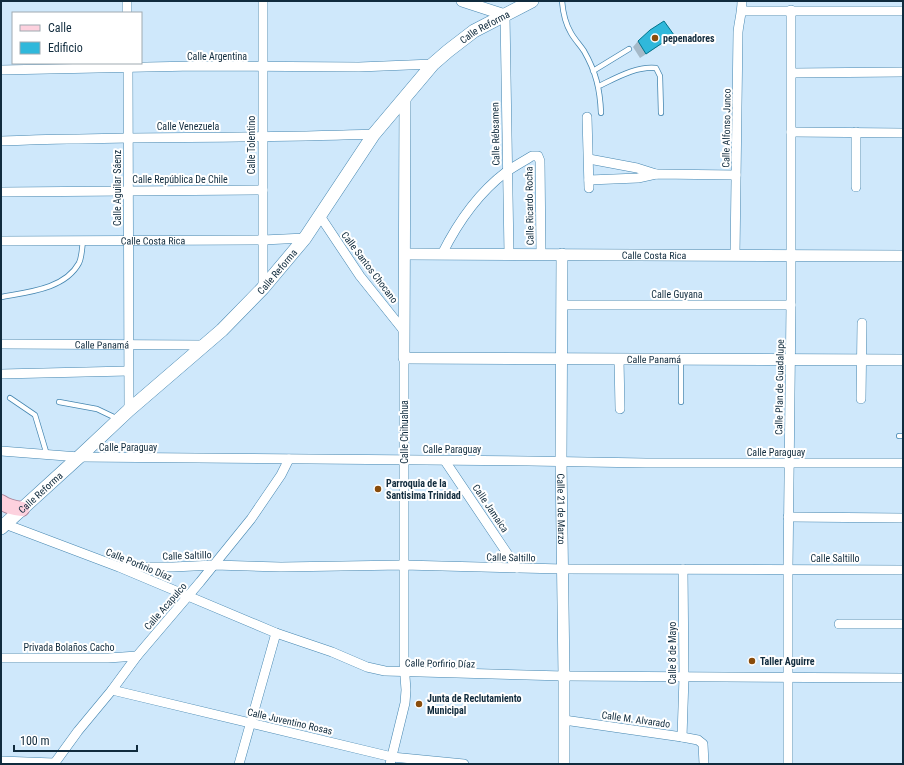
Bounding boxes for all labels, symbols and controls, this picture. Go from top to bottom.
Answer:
street label: Calle Reforma [458,9,512,46]
legend [12,12,142,64]
text: Calle [48,21,72,35]
marker: pepenadores [650,33,660,43]
place label: pepenadores [663,33,715,44]
text: Edificio [48,41,83,55]
street label: Calle Argentina [187,51,247,62]
street label: Calle Alfonso Junco [720,88,733,168]
street label: Calle Rébsamen [489,102,502,166]
street label: Calle Tolentino [246,116,257,174]
street label: Calle Venezuela [157,121,220,132]
street label: Calle Aguilar Sáenz [112,150,123,226]
street label: Calle Ricardo Rocha [523,166,536,246]
street label: Calle República De Chile [132,174,228,185]
street label: Calle Santos Chocano [339,229,400,305]
street label: Calle Costa Rica [121,235,185,247]
street label: Calle Reforma [255,247,299,297]
street label: Calle Costa Rica [622,250,686,261]
street label: Calle Guyana [651,289,703,300]
street label: Calle Panamá [75,339,129,351]
street label: Calle Plan de Guadalupe [773,339,786,435]
street label: Calle Panamá [627,354,681,365]
street label: Calle Chihuahua [399,400,410,464]
street label: Calle Paraguay [99,442,157,453]
street label: Calle Paraguay [423,444,481,455]
street label: Calle Paraguay [747,447,805,458]
street label: Calle Reforma [16,470,65,515]
street label: Calle 21 de Marzo [555,473,567,545]
place label: Parroquia de la Santisima Trinidad [386,478,461,501]
street label: Calle Jamaica [470,482,511,535]
marker: Parroquia de la Santisima Trinidad [373,484,383,494]
street label: Calle Porfirio Díaz [104,546,174,583]
street label: Calle Saltillo [162,549,212,562]
street label: Calle Saltillo [486,552,536,563]
street label: Calle Saltillo [810,553,860,564]
street label: Calle Acapulco [142,580,189,632]
street label: Calle 8 de Mayo [667,622,678,684]
street label: Privada Bolaños Cacho [23,642,115,653]
marker: Taller Aguirre [747,656,757,666]
place label: Taller Aguirre [760,656,815,667]
street label: Calle Porfirio Díaz [405,657,475,670]
place label: Junta de Reclutamiento Municipal [427,693,522,716]
marker: Junta de Reclutamiento Municipal [414,699,424,709]
street label: Calle Juventino Rosas [246,706,334,737]
street label: Calle M. Alvarado [601,709,671,730]
scale bar [14,727,137,753]
text: 100 m [20,734,50,748]

